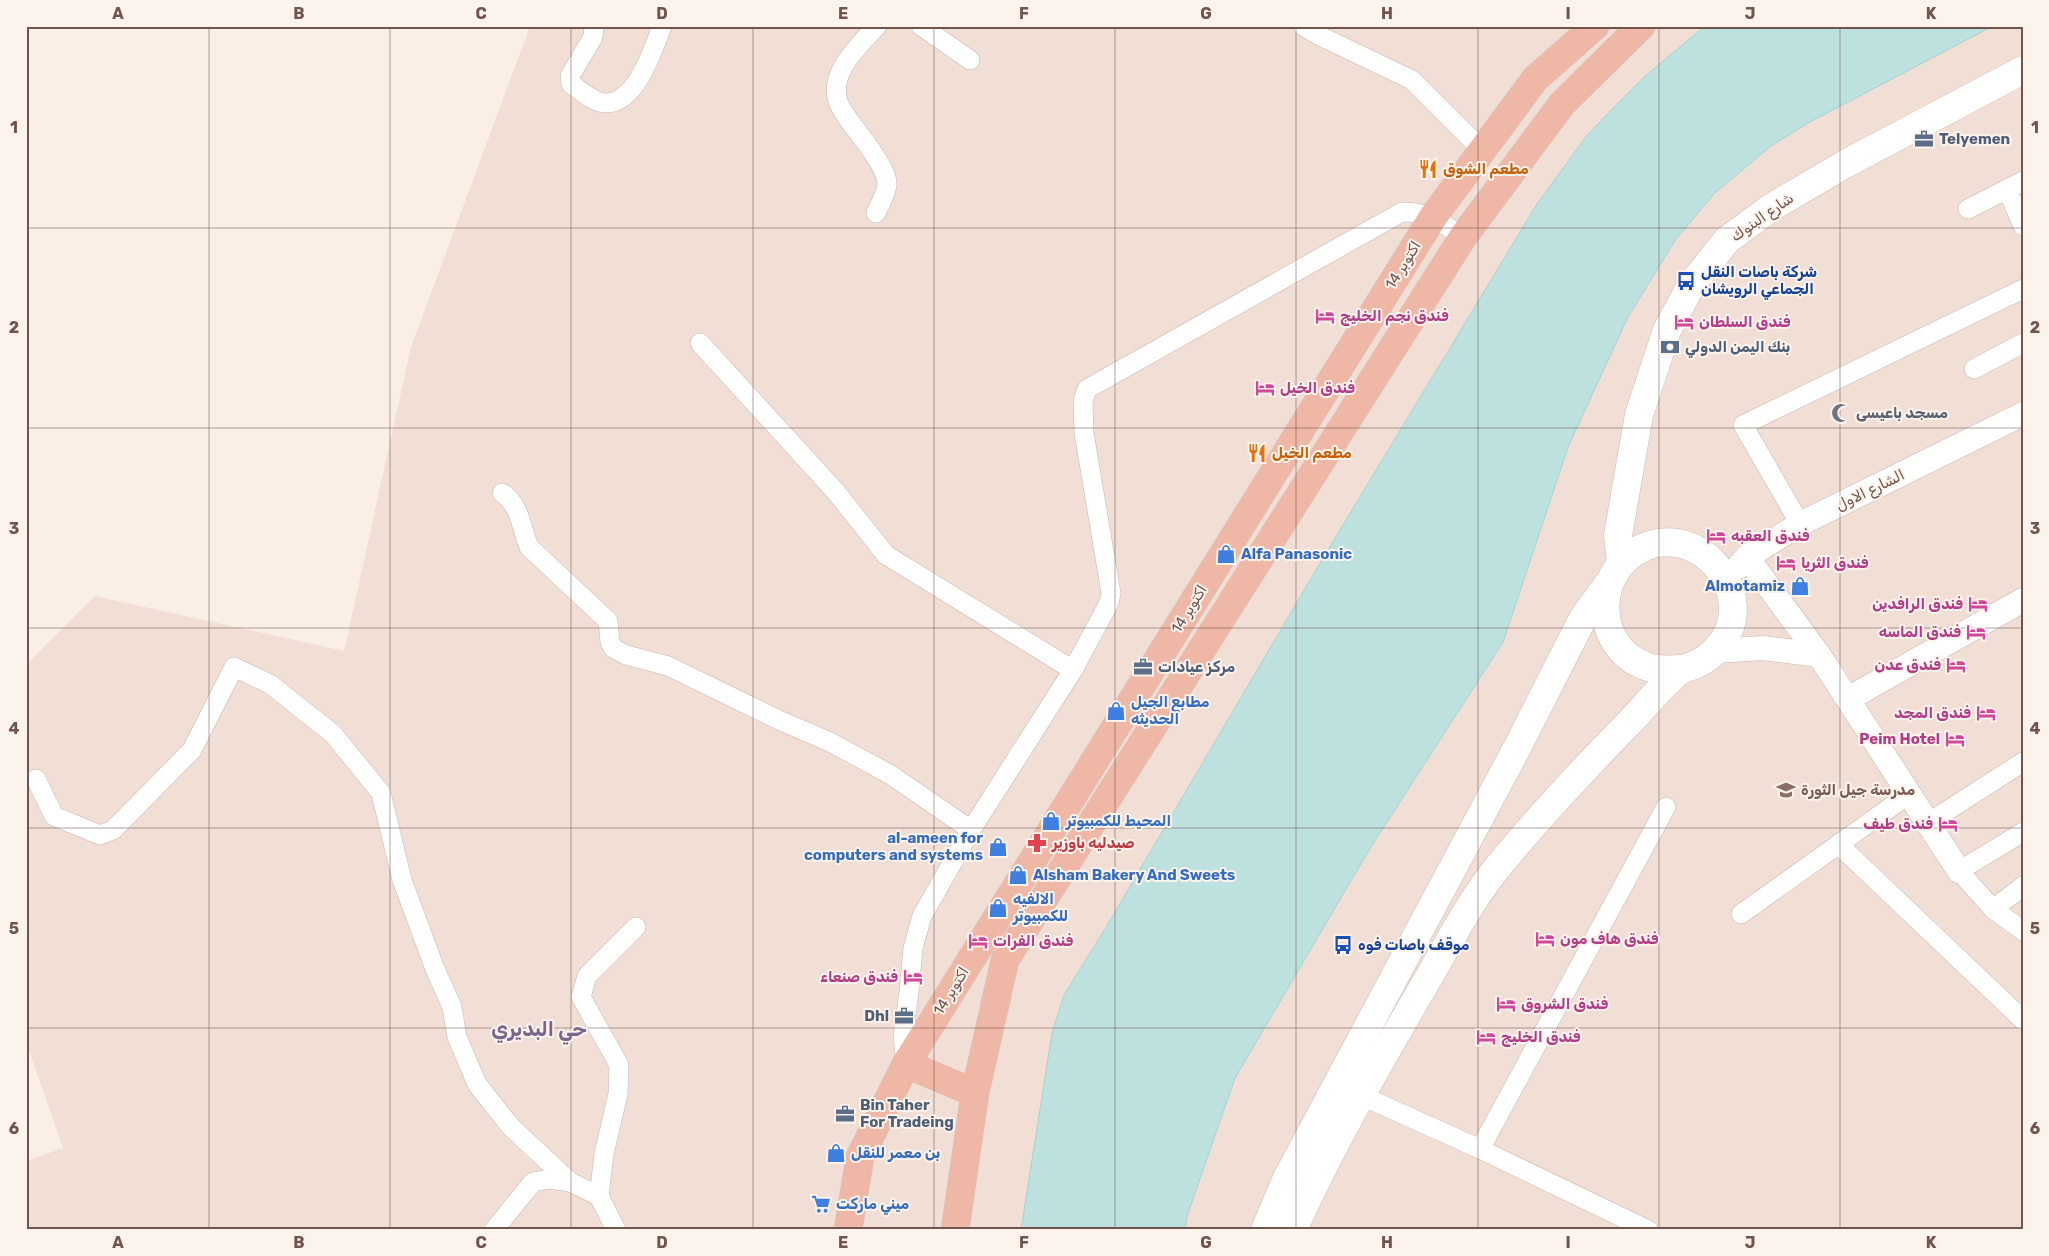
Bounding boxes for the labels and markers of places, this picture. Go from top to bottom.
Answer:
office icon: Telyemen [1913,128,1935,150]
place label: Telyemen [1939,130,2010,148]
restaurant icon: مطعم الشوق [1417,158,1439,180]
place label: مطعم الشوق [1443,160,1529,179]
place label: شركة باصات النقل الجماعي الرويشان [1701,263,1817,301]
bus stop icon: شركة باصات النقل الجماعي الرويشان [1675,270,1697,292]
hotel icon: فندق نجم الخليج [1314,305,1336,327]
place label: فندق نجم الخليج [1340,307,1449,326]
hotel icon: فندق السلطان [1673,311,1695,333]
place label: فندق السلطان [1699,313,1791,331]
bank icon: بنك اليمن الدولي [1659,336,1681,358]
place label: بنك اليمن الدولي [1685,338,1790,359]
hotel icon: فندق الخيل [1254,377,1276,399]
place label: فندق الخيل [1280,379,1355,397]
mosque icon: مسجد باعيسى [1830,402,1852,424]
place label: مسجد باعيسى [1856,404,1948,422]
restaurant icon: مطعم الخيل [1246,442,1268,464]
place label: مطعم الخيل [1272,444,1352,463]
hotel icon: فندق العقبه [1705,525,1727,547]
place label: فندق العقبه [1731,527,1810,545]
shop icon: Alfa Panasonic [1215,543,1237,565]
place label: Alfa Panasonic [1241,545,1352,563]
hotel icon: فندق الثريا [1775,552,1797,574]
place label: فندق الثريا [1801,554,1869,572]
shop icon: Almotamiz [1789,575,1811,597]
place label: Almotamiz [1705,577,1785,595]
hotel icon: فندق الرافدين [1967,593,1989,615]
place label: فندق الرافدين [1872,595,1963,613]
hotel icon: فندق الماسه [1965,621,1987,643]
place label: فندق الماسه [1879,623,1961,641]
hotel icon: فندق عدن [1945,654,1967,676]
office icon: مركز عيادات [1132,656,1154,678]
place label: فندق عدن [1875,656,1941,674]
place label: مركز عيادات [1158,658,1236,676]
place label: مطابع الجيل الحديثه [1131,693,1210,728]
shop icon: مطابع الجيل الحديثه [1105,700,1127,722]
hotel icon: فندق المجد [1975,702,1997,724]
place label: فندق المجد [1894,704,1971,722]
hotel icon: Peim Hotel [1944,728,1966,750]
place label: Peim Hotel [1859,730,1940,748]
school or university icon: مدرسة جيل الثورة [1775,779,1797,801]
place label: مدرسة جيل الثورة [1801,781,1915,799]
shop icon: المحيط للكمبيوتر [1040,810,1062,832]
place label: المحيط للكمبيوتر [1065,812,1171,830]
hotel icon: فندق طيف [1937,813,1959,835]
place label: فندق طيف [1863,815,1933,833]
place label: al-ameen for computers and systems [804,829,983,864]
pharmacy icon: صيدليه باوزير [1026,832,1048,854]
place label: صيدليه باوزير [1051,834,1135,852]
shop icon: al-ameen for computers and systems [987,836,1009,858]
shop icon: Alsham Bakery And Sweets [1007,864,1029,886]
place label: Alsham Bakery And Sweets [1033,866,1235,884]
place label: الالفيه للكمبيوتر [1012,890,1068,925]
shop icon: الالفيه للكمبيوتر [987,897,1009,919]
hotel icon: فندق هاف مون [1534,928,1556,950]
hotel icon: فندق الفرات [967,930,989,952]
place label: فندق هاف مون [1560,930,1659,948]
place label: فندق الفرات [993,932,1074,950]
bus stop icon: موقف باصات فوه [1332,934,1354,956]
place label: موقف باصات فوه [1358,936,1470,954]
hotel icon: فندق صنعاء [902,966,924,988]
place label: فندق صنعاء [820,968,898,986]
hotel icon: فندق الشروق [1495,993,1517,1015]
place label: فندق الشروق [1521,995,1608,1013]
office icon: Dhl [893,1005,915,1027]
place label: Dhl [864,1007,889,1025]
hotel icon: فندق الخليج [1475,1026,1497,1048]
place label: فندق الخليج [1501,1028,1581,1047]
place label: Bin Taher For Tradeing [860,1096,954,1131]
office icon: Bin Taher For Tradeing [834,1103,856,1125]
shop icon: بن معمر للنقل [825,1142,847,1164]
place label: بن معمر للنقل [851,1144,940,1162]
supermarket icon: ميني ماركت [810,1193,832,1215]
place label: ميني ماركت [836,1195,910,1216]

